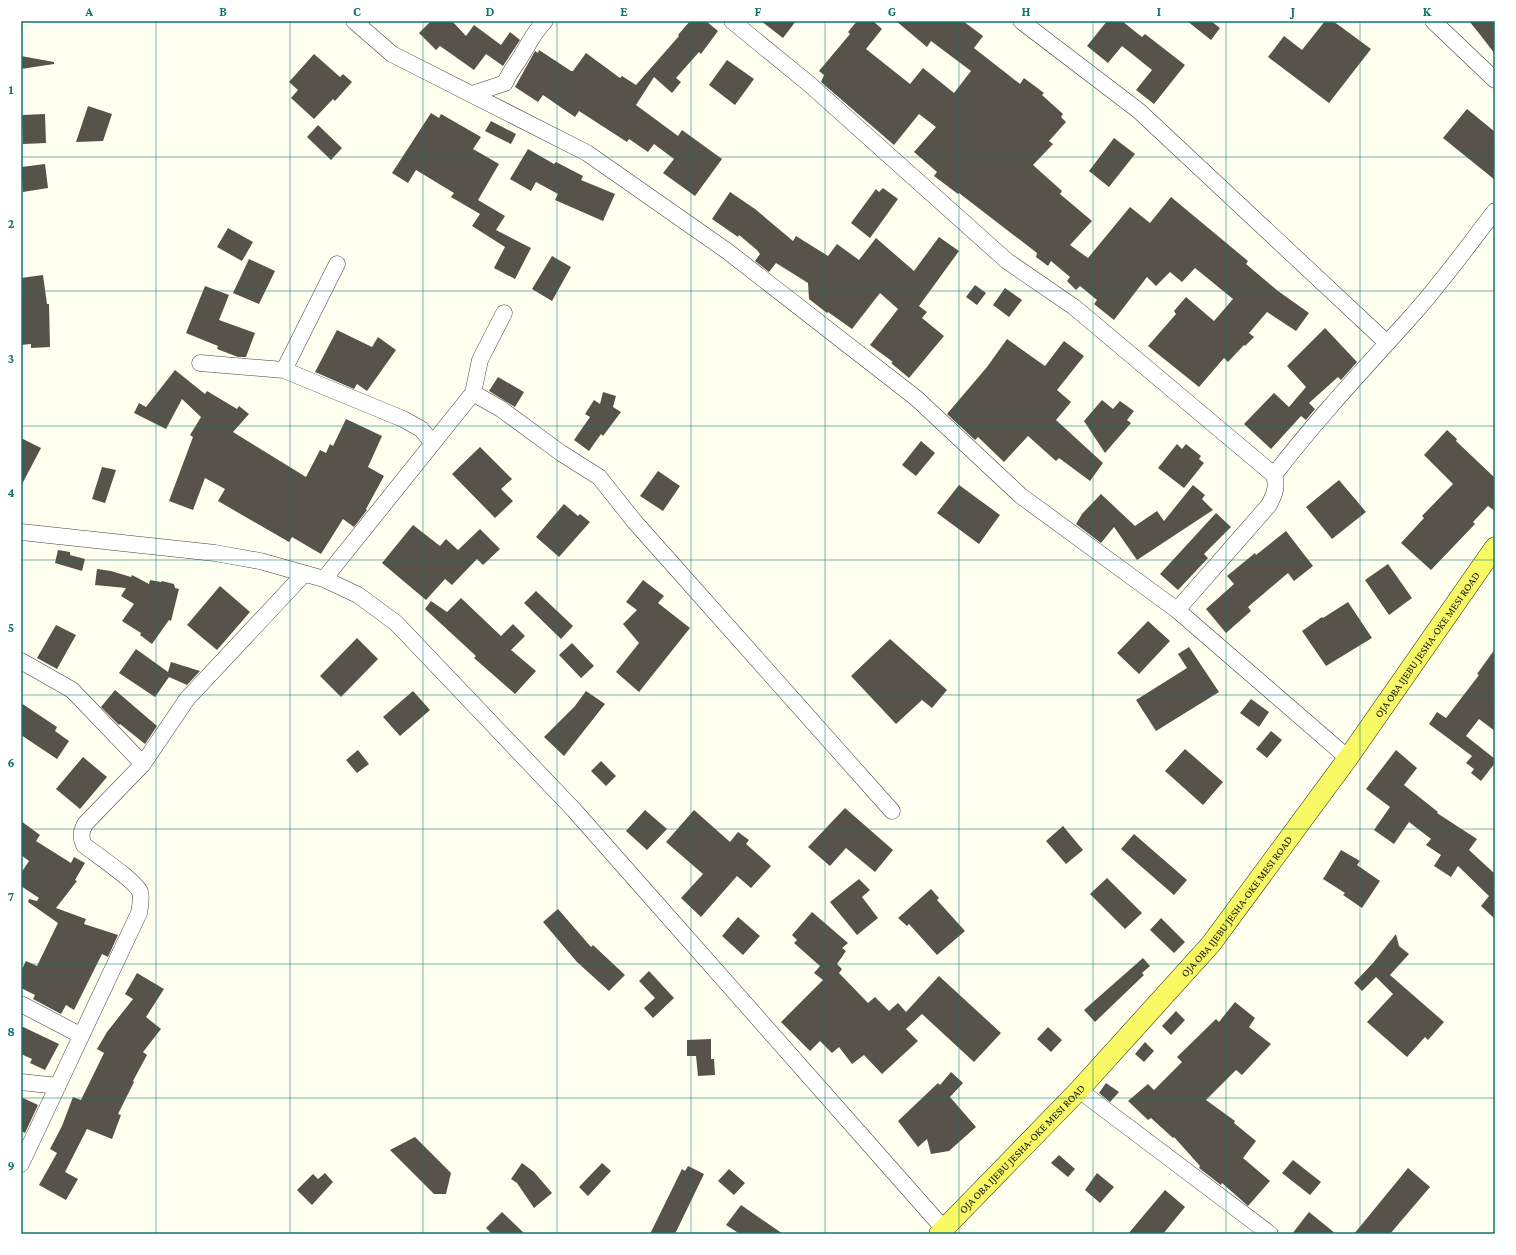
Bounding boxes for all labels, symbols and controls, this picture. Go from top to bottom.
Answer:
text: A [84,4,93,19]
text: B [219,4,227,19]
text: C [353,4,361,19]
text: D [486,4,495,19]
text: E [620,4,628,19]
text: F [755,4,762,19]
text: G [888,4,896,19]
text: H [1022,4,1031,19]
text: I [1157,4,1161,19]
text: J [1289,4,1295,19]
text: K [1423,4,1432,19]
text: 1 [9,82,14,97]
text: 2 [8,216,15,231]
text: 3 [8,351,14,366]
text: 4 [7,485,15,500]
street label: OJA OBA IJEBU JESHA-OKE MESI ROAD [1372,569,1482,720]
text: 5 [8,620,14,635]
text: 6 [7,755,15,770]
street label: OJA OBA IJEBU JESHA-OKE MESI ROAD [1178,834,1295,979]
text: 7 [8,889,14,904]
text: 8 [7,1024,15,1039]
street label: OJA OBA IJEBU JESHA-OKE MESI ROAD [957,1082,1087,1216]
text: 9 [7,1158,15,1173]

